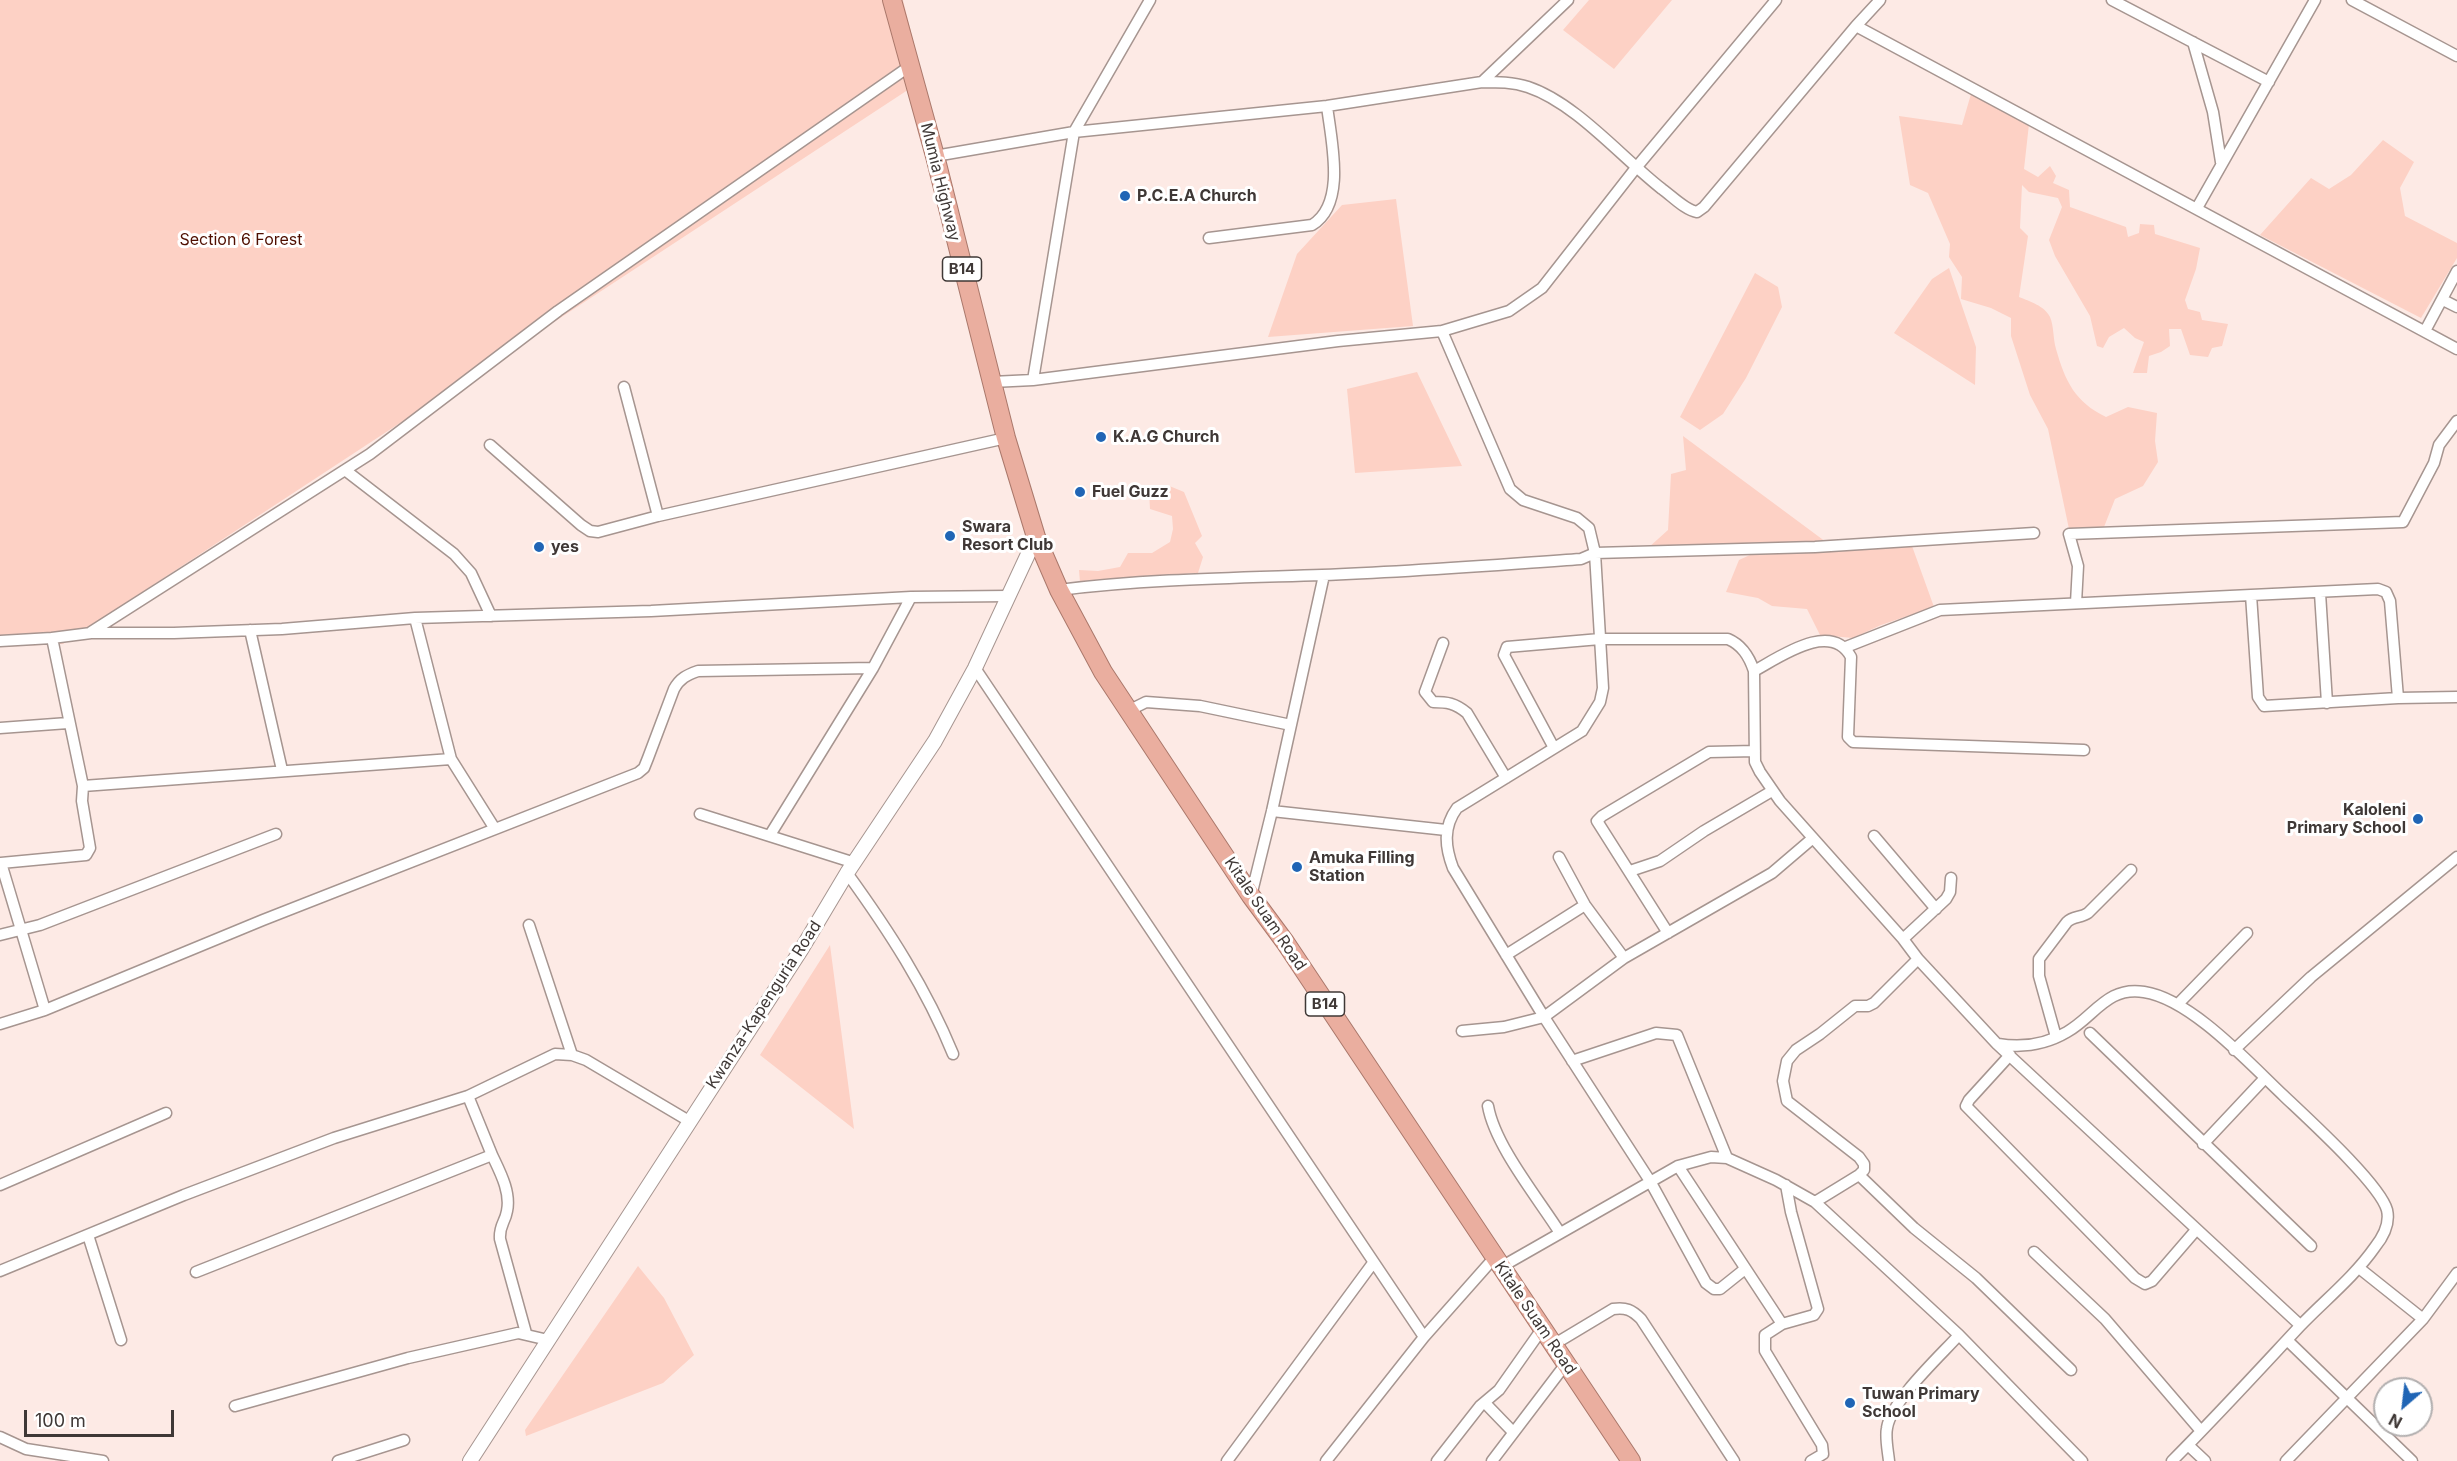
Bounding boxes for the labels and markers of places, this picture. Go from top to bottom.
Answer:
place label: P.C.E.A Church [1137,186,1257,206]
marker: P.C.E.A Church [1118,189,1132,203]
place label: K.A.G Church [1113,427,1219,447]
marker: K.A.G Church [1094,430,1108,444]
place label: Fuel Guzz [1092,482,1169,502]
marker: Fuel Guzz [1073,485,1087,499]
place label: Swara Resort Club [962,517,1053,555]
marker: Swara Resort Club [943,529,957,543]
place label: yes [551,537,579,557]
marker: yes [532,540,546,554]
place label: Kaloleni Primary School [2287,800,2406,838]
marker: Kaloleni Primary School [2411,812,2425,826]
place label: Amuka Filling Station [1309,848,1415,886]
marker: Amuka Filling Station [1290,860,1304,874]
place label: Tuwan Primary School [1862,1384,1980,1422]
marker: Tuwan Primary School [1843,1396,1857,1410]

